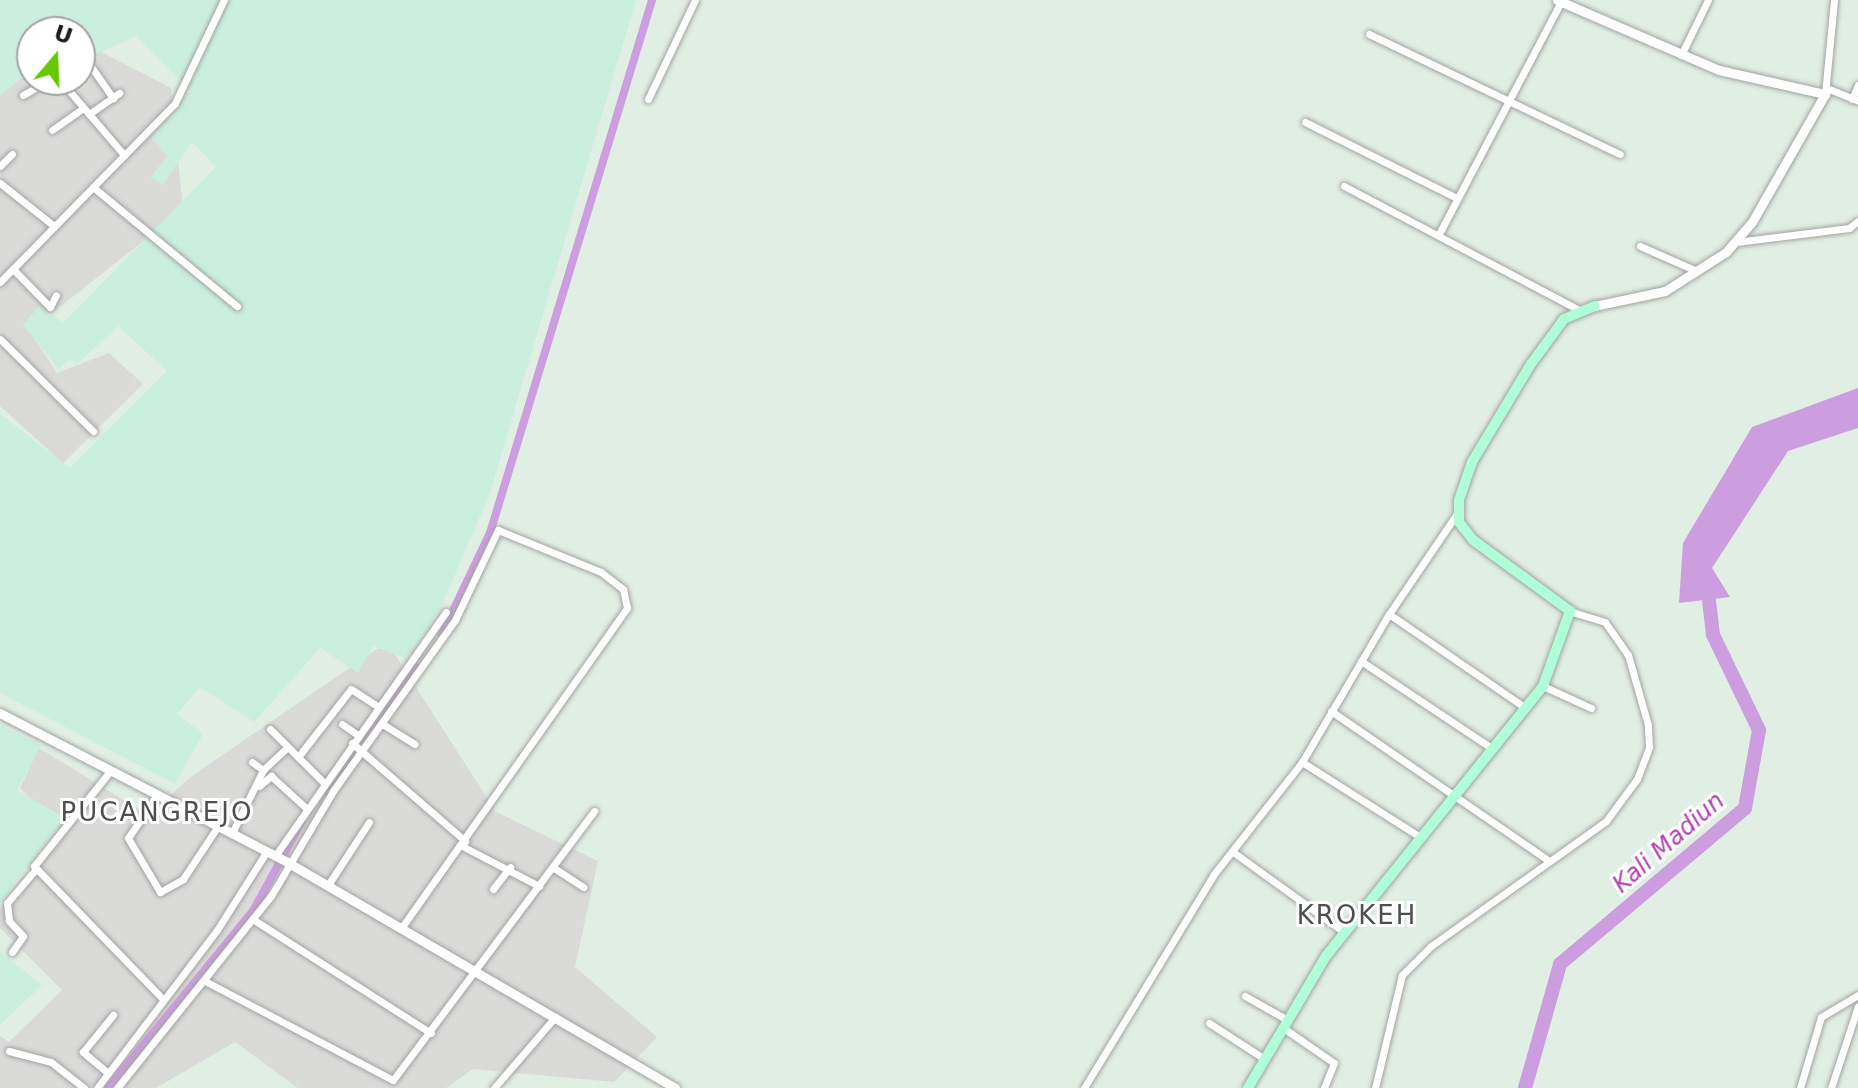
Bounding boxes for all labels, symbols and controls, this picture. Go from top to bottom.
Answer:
north arrow [16,16,96,96]
text: U [51,20,76,49]
water label: Kali Madiun [1607,787,1731,899]
district label: PUCANGREJO [61,797,253,829]
district label: KROKEH [1297,900,1417,932]

